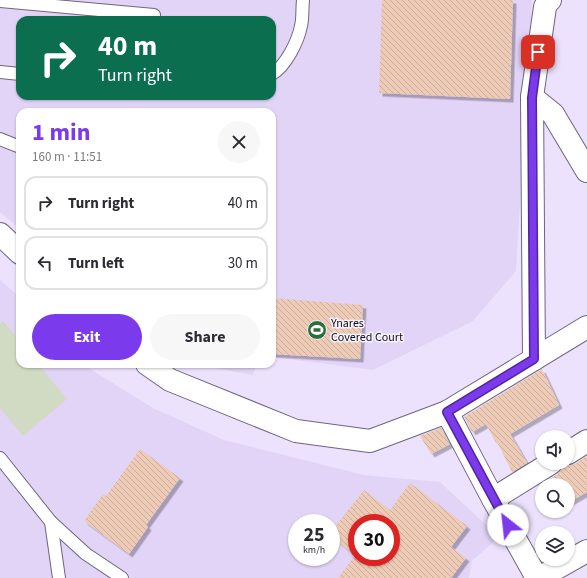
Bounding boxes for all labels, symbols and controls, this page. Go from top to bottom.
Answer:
text: 40 m [98,26,157,66]
icon: right [32,32,84,84]
pin [521,35,555,69]
icon: arrive [527,41,549,63]
text: Turn right [98,63,172,88]
text: 1 min [32,115,90,150]
button: close [218,121,260,163]
text: 160 m · 11:51 [32,148,102,166]
icon: right [34,192,56,214]
text: Turn right [68,193,134,214]
text: 40 m [228,193,258,214]
icon: left [34,252,56,274]
text: Turn left [68,253,124,274]
text: 30 m [228,253,258,274]
button: Exit [32,314,142,360]
button: Share [150,314,260,360]
place label: Ynares Covered Court [330,315,403,346]
sports icon: Ynares Covered Court [306,319,328,341]
map controls [535,430,575,566]
button: sound [535,430,575,470]
button: search [535,478,575,518]
position arrow [487,504,529,546]
speed limit sign: 30 [348,514,400,566]
text: 25 [303,521,325,549]
button: layers [535,526,575,566]
text: km/h [303,543,325,557]

